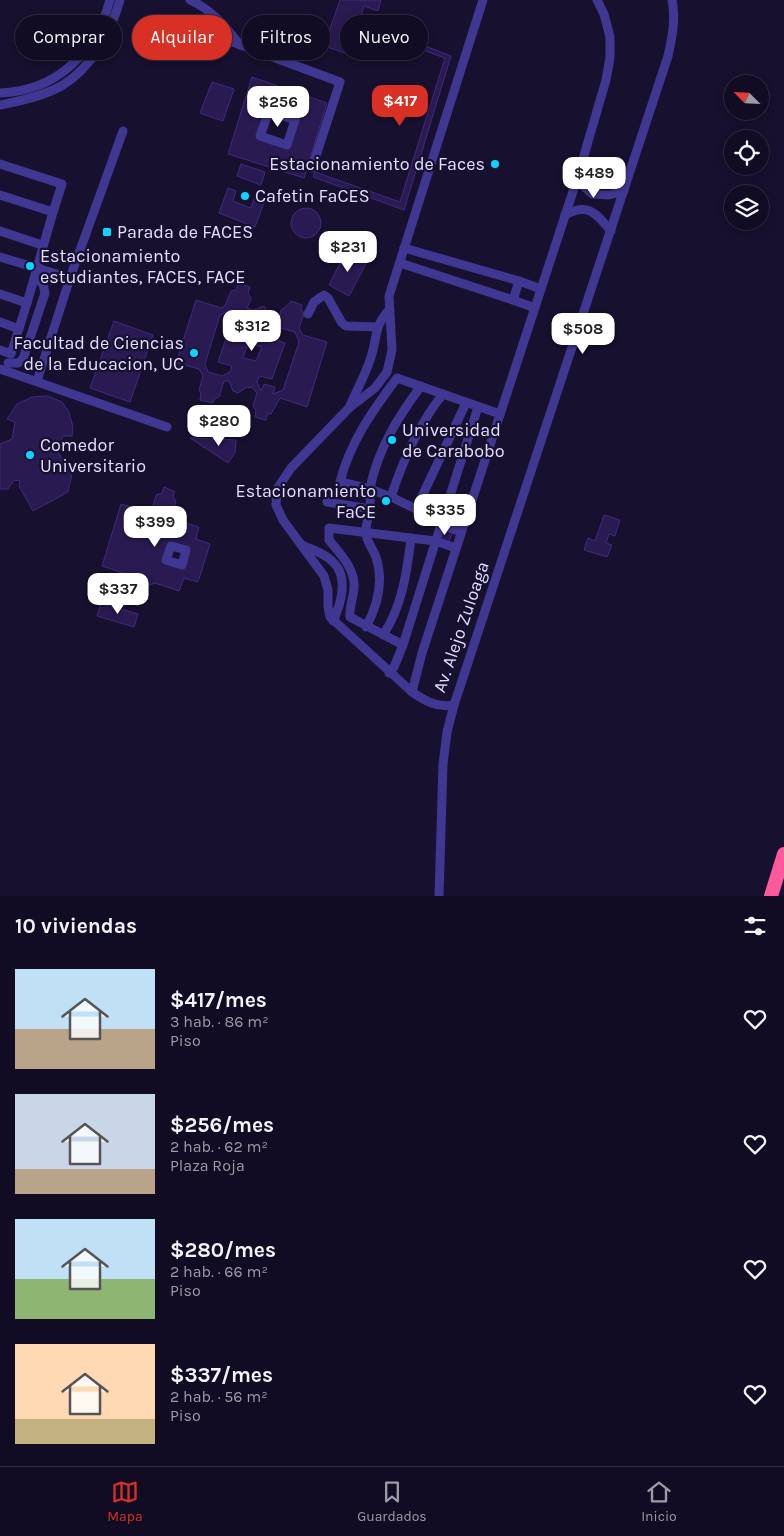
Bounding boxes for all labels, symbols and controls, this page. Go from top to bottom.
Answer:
chip: Comprar [15,15,122,60]
chip: Alquilar [132,15,232,60]
chip: Filtros [242,15,330,60]
chip: Nuevo [340,15,428,60]
north arrow [724,75,769,120]
map controls [724,75,769,230]
pin: $417 [370,84,430,127]
pin: $256 [248,86,308,128]
text: $417 [383,91,417,110]
text: $256 [258,92,298,111]
button: locate [724,130,769,175]
place label: Estacionamiento de Faces [269,153,485,175]
pin: $489 [564,156,624,199]
marker: Estacionamiento de Faces [489,158,501,170]
text: $489 [574,163,614,182]
place label: Cafetin FaCES [255,185,370,207]
button: layers [724,185,769,230]
marker: Cafetin FaCES [239,190,251,202]
place label: Parada de FACES [117,221,253,243]
marker: Parada de FACES [101,226,113,238]
pin: $231 [318,230,378,273]
text: $231 [330,237,366,256]
place label: Estacionamiento estudiantes, FACES, FACE [40,245,245,288]
marker: Estacionamiento estudiantes, FACES, FACE [24,260,36,272]
pin: $312 [222,310,282,352]
pin: $508 [553,312,613,355]
text: $312 [234,316,270,335]
text: $508 [563,319,603,338]
place label: Facultad de Ciencias de la Educacion, UC [14,332,184,375]
marker: Facultad de Ciencias de la Educacion, UC [188,347,200,359]
pin: $280 [189,404,249,447]
text: $280 [198,411,240,430]
place label: Universidad de Carabobo [402,419,505,462]
place label: Comedor Universitario [40,434,146,477]
marker: Universidad de Carabobo [386,434,398,446]
marker: Comedor Universitario [24,449,36,461]
place label: Estacionamiento FaCE [236,480,376,523]
pin: $335 [415,494,475,536]
marker: Estacionamiento FaCE [380,495,392,507]
text: $335 [425,500,465,519]
pin: $399 [125,506,185,548]
text: $399 [135,512,175,531]
street label: Av. Alejo Zuloaga [428,559,494,695]
pin: $337 [88,572,148,615]
text: $337 [99,579,137,598]
icon: filters [741,912,769,940]
text: 10 viviendas [15,914,137,938]
text: $417/mes [170,988,267,1012]
icon: home [55,989,115,1049]
icon: heart [741,1005,769,1033]
text: 3 hab. · 86 m² [170,1012,269,1031]
text: Piso [170,1031,201,1050]
text: $256/mes [170,1113,274,1137]
icon: home [55,1114,115,1174]
icon: heart [741,1130,769,1158]
text: 2 hab. · 62 m² [170,1137,268,1156]
text: Plaza Roja [170,1156,245,1175]
text: $280/mes [170,1238,276,1262]
icon: home [55,1239,115,1299]
icon: heart [741,1255,769,1283]
text: 2 hab. · 66 m² [170,1262,268,1281]
text: Piso [170,1281,201,1300]
text: $337/mes [170,1363,273,1387]
icon: home [55,1364,115,1424]
icon: heart [741,1380,769,1408]
text: 2 hab. · 56 m² [170,1387,268,1406]
text: Piso [170,1406,201,1425]
tab: Mapa [107,1478,143,1525]
tab: Guardados [357,1478,427,1525]
tab: Inicio [641,1478,677,1525]

